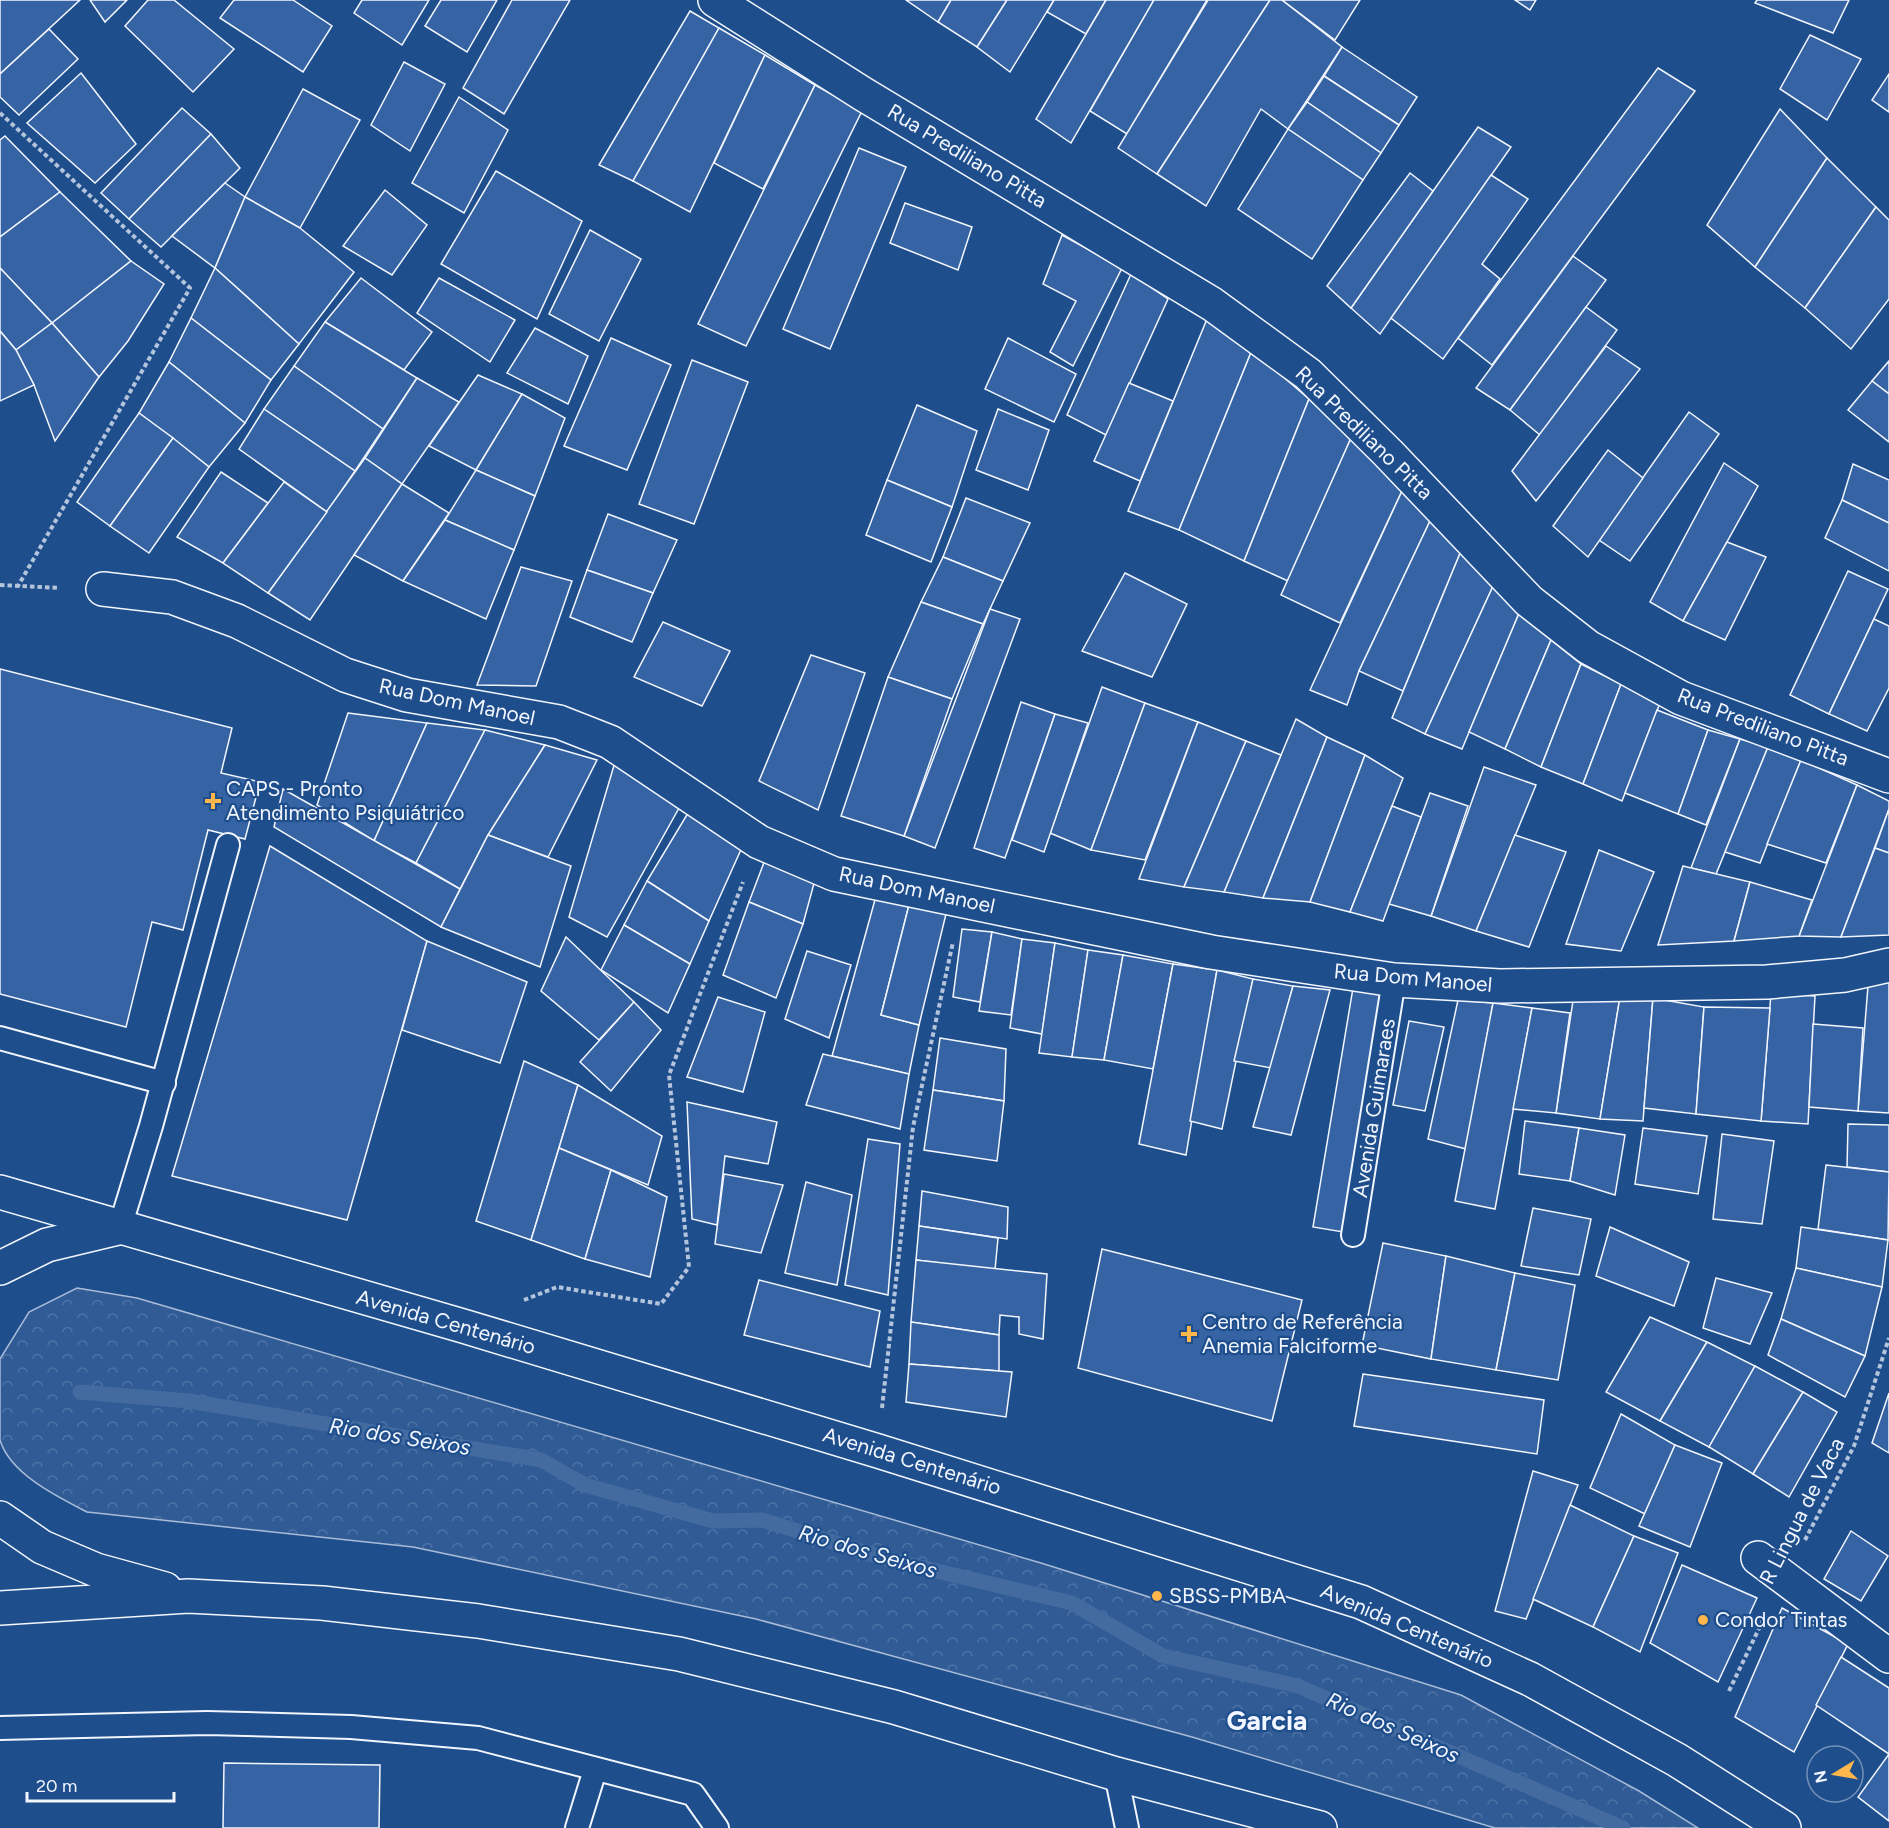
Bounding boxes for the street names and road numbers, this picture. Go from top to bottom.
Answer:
street label: Rua Prediliano Pitta [883,98,1051,213]
street label: Rua Prediliano Pitta [1290,361,1438,505]
street label: Rua Dom Manoel [377,673,537,730]
street label: Rua Prediliano Pitta [1674,682,1852,771]
street label: Rua Dom Manoel [837,861,997,918]
street label: Rua Dom Manoel [1333,958,1493,997]
street label: Avenida Guimaraes [1347,1017,1400,1199]
street label: Avenida Centenário [354,1284,539,1359]
street label: Avenida Centenário [820,1422,1004,1500]
street label: R Lingua de Vaca [1754,1433,1849,1588]
street label: Avenida Centenário [1317,1578,1497,1673]

